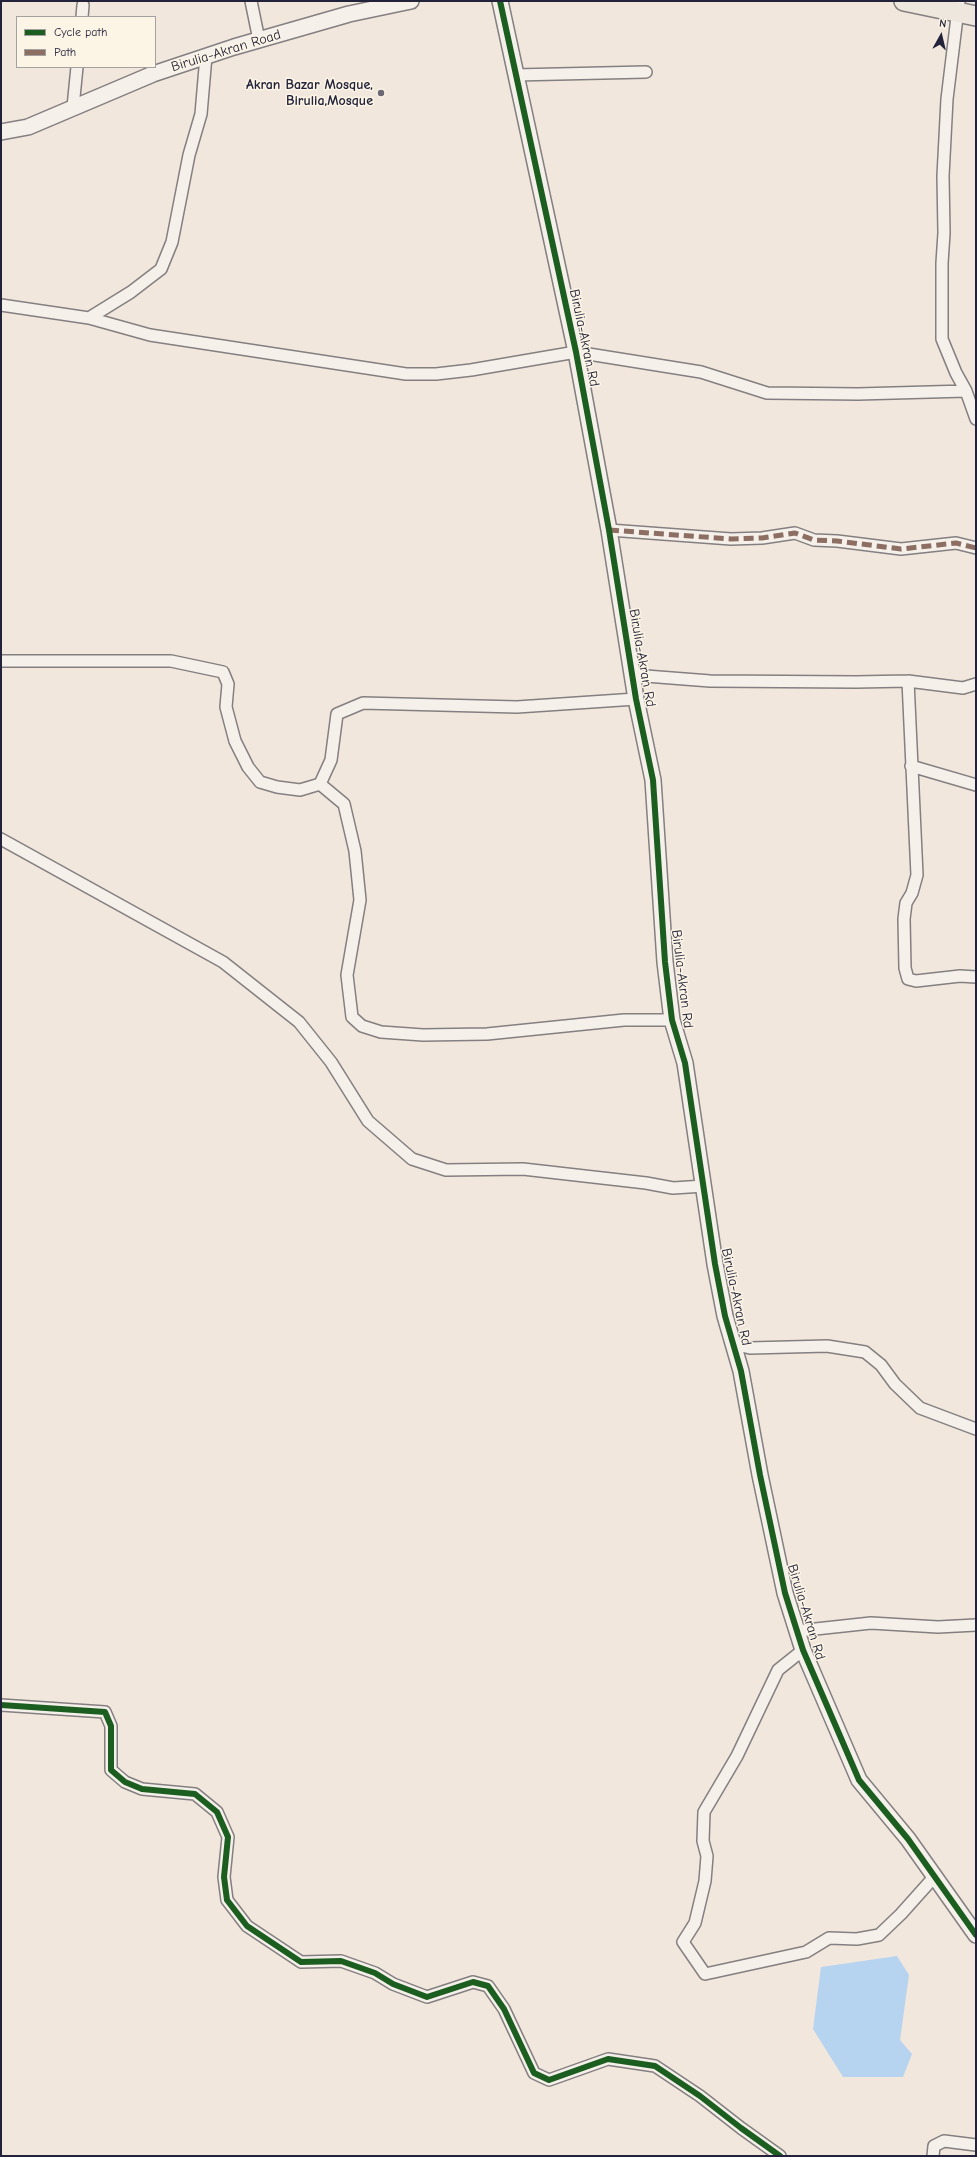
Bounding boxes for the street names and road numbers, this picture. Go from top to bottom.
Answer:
street label: Birulia-Akran Road [169,26,283,76]
street label: Birulia-Akran Rd [565,288,603,388]
street label: Birulia-Akran Rd [625,608,659,708]
street label: Birulia-Akran Rd [668,929,696,1029]
street label: Birulia-Akran Rd [717,1247,755,1347]
street label: Birulia-Akran Rd [783,1562,829,1662]

